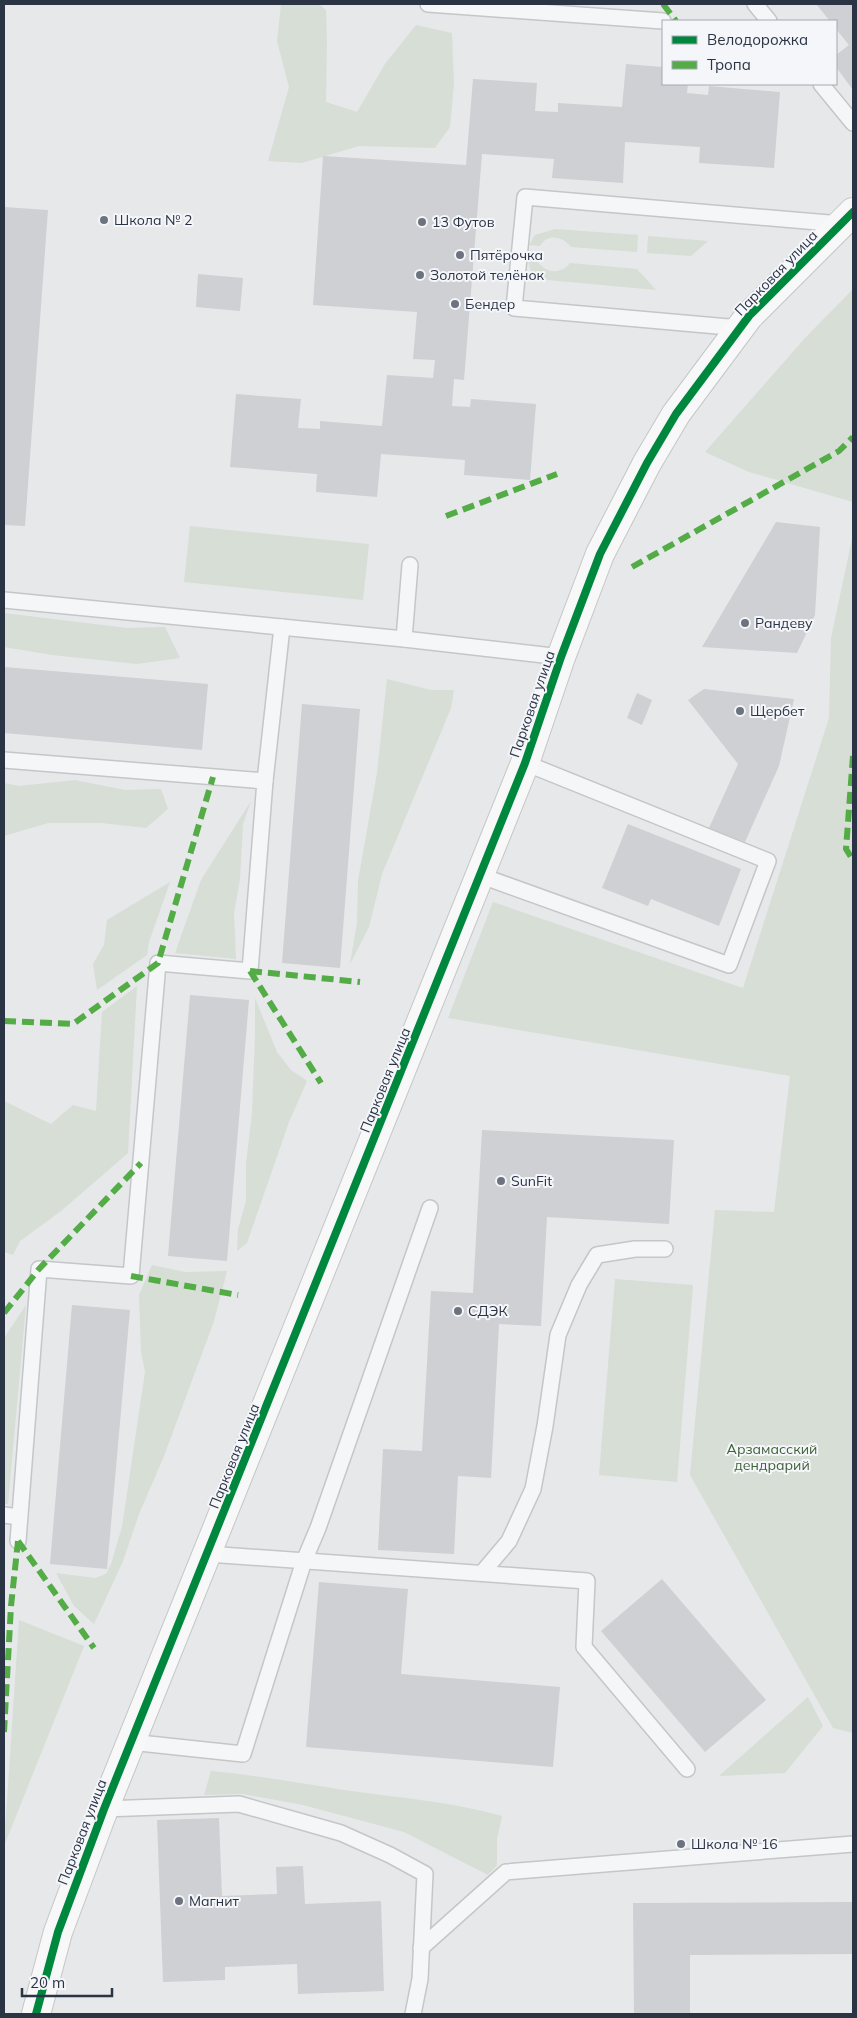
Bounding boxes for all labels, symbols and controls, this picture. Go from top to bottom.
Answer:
legend [662,20,837,85]
text: Велодорожка [707,30,808,49]
text: Тропа [707,55,751,74]
place label: Школа № 2 [114,211,192,229]
place label: 13 Футов [432,213,495,231]
marker: Школа № 2 [98,214,110,226]
marker: 13 Футов [416,216,428,228]
street label: Парковая улица [731,226,821,320]
place label: Пятёрочка [470,246,543,264]
marker: Пятёрочка [454,249,466,261]
place label: Золотой телёнок [430,266,545,284]
marker: Золотой телёнок [414,269,426,281]
place label: Бендер [465,295,515,313]
marker: Бендер [449,298,461,310]
place label: Рандеву [755,614,813,632]
marker: Рандеву [739,617,751,629]
street label: Парковая улица [505,648,559,760]
place label: Щербет [750,702,805,720]
marker: Щербет [734,705,746,717]
street label: Парковая улица [356,1025,414,1135]
place label: SunFit [511,1172,552,1190]
marker: SunFit [495,1175,507,1187]
place label: СДЭК [468,1302,508,1320]
marker: СДЭК [452,1305,464,1317]
street label: Парковая улица [205,1401,263,1511]
park label: Арзамасский дендрарий [727,1440,817,1474]
street label: Парковая улица [54,1777,110,1887]
place label: Школа № 16 [691,1835,778,1853]
marker: Школа № 16 [675,1838,687,1850]
place label: Магнит [189,1892,239,1910]
marker: Магнит [173,1895,185,1907]
scale bar [22,1966,112,1998]
text: 20 m [30,1973,65,1992]

